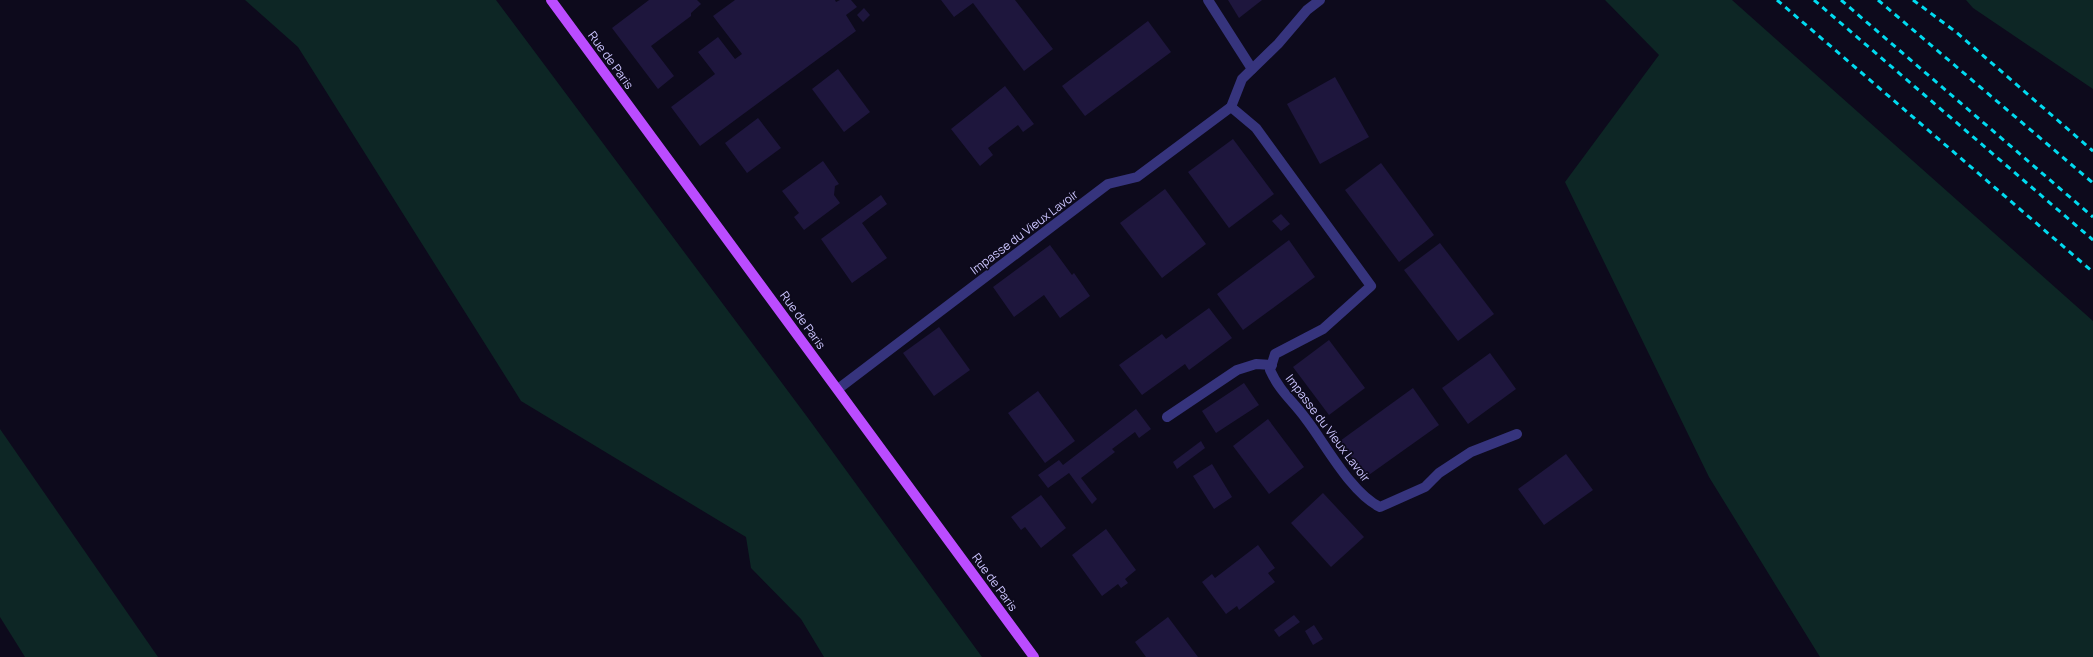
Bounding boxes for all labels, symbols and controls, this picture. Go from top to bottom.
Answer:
street label: Rue de Paris [584,28,638,92]
street label: Impasse du Vieux Lavoir [967,185,1082,278]
street label: Rue de Paris [776,288,830,352]
street label: Impasse du Vieux Lavoir [1282,371,1375,486]
street label: Rue de Paris [968,550,1022,614]

